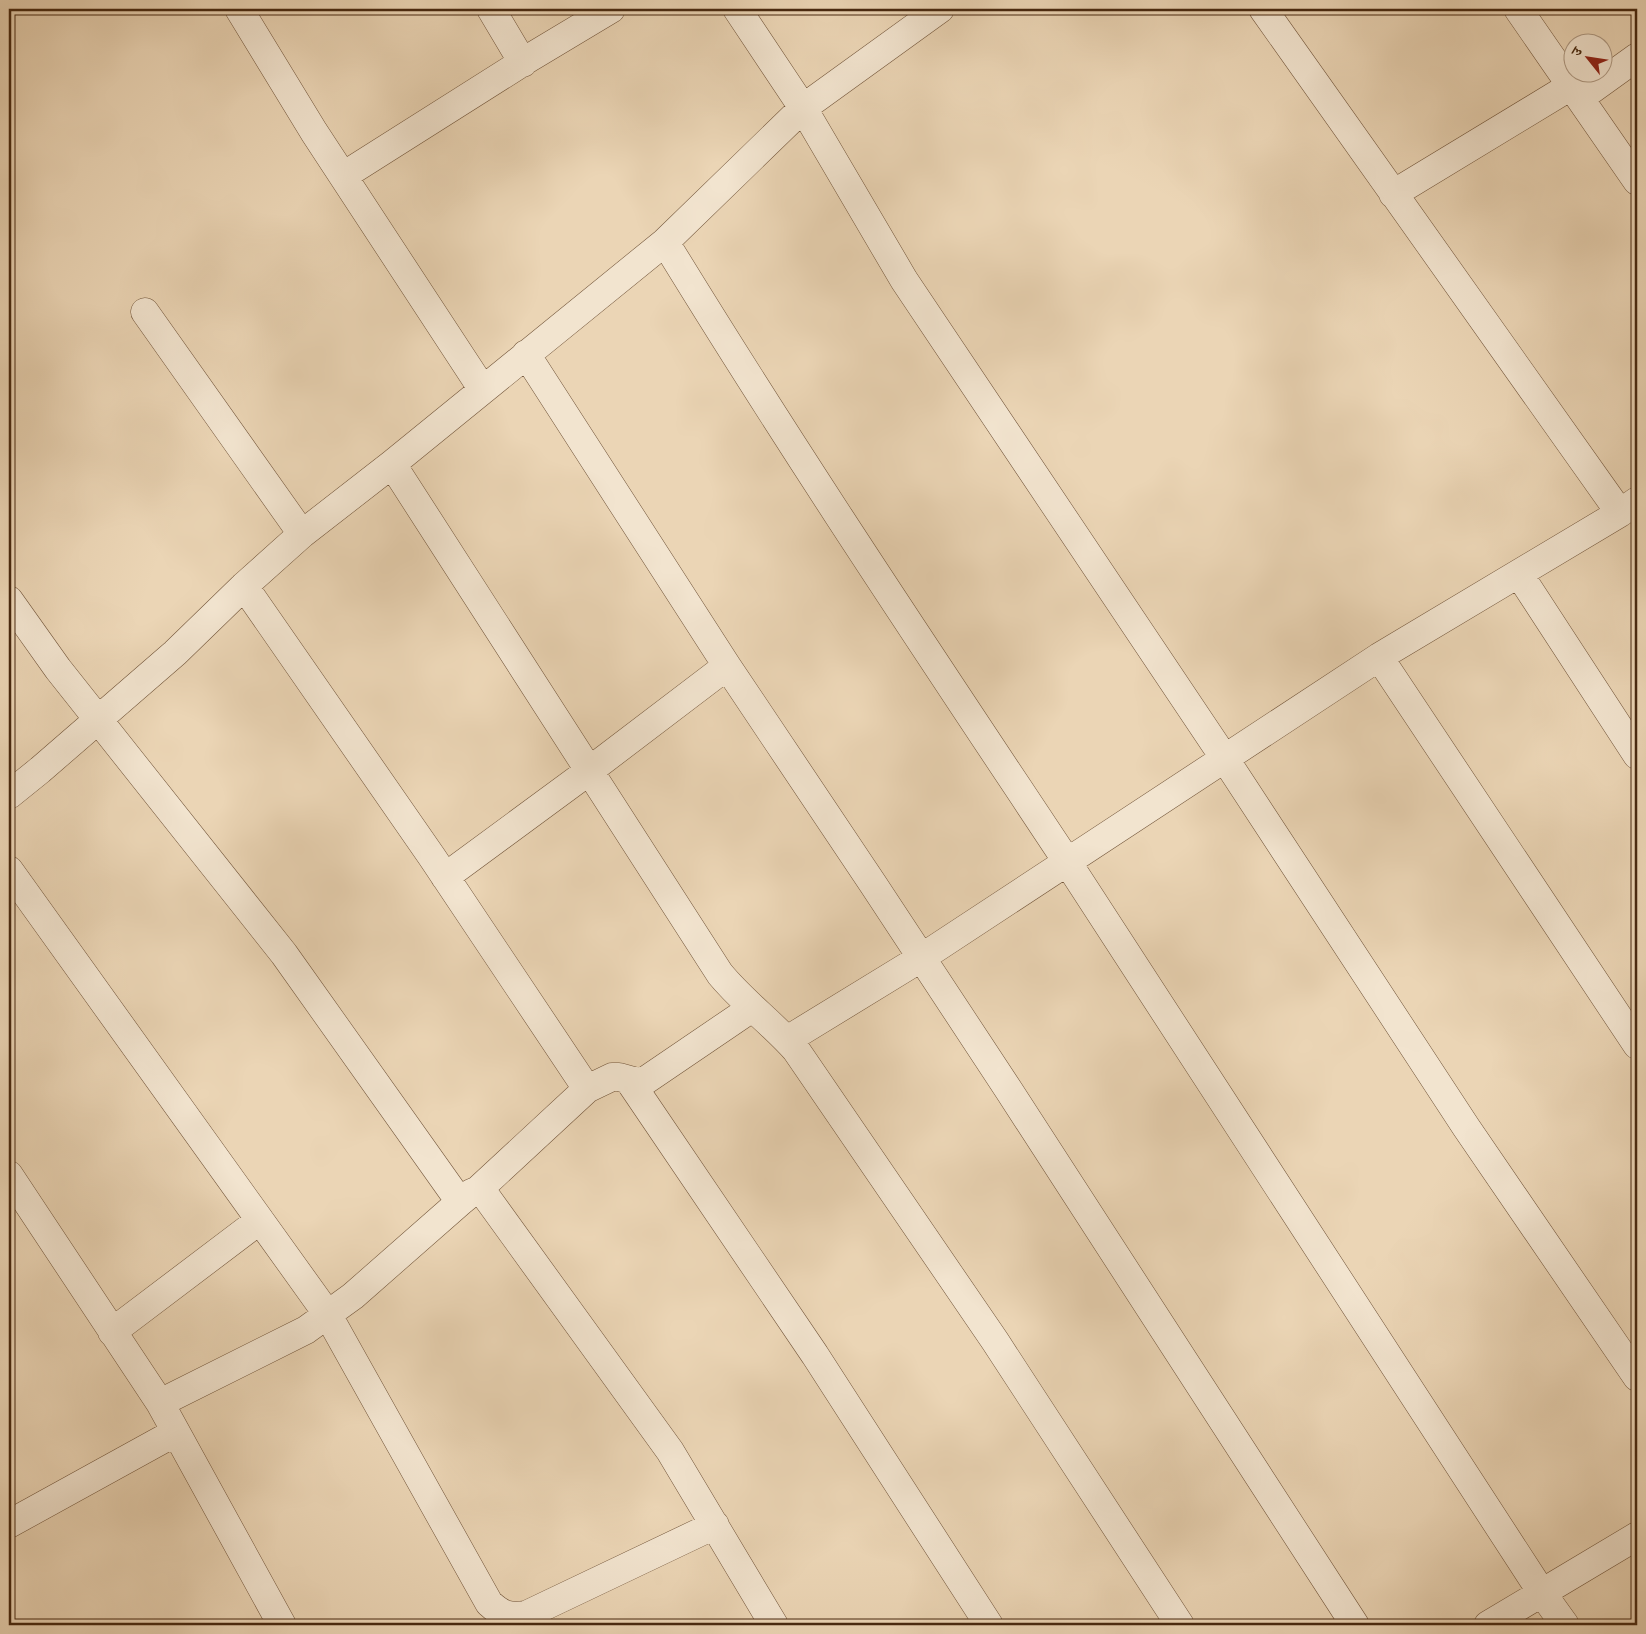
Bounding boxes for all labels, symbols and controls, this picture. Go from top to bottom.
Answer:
north arrow [1564,32,1614,82]
text: उ [1567,43,1587,60]

